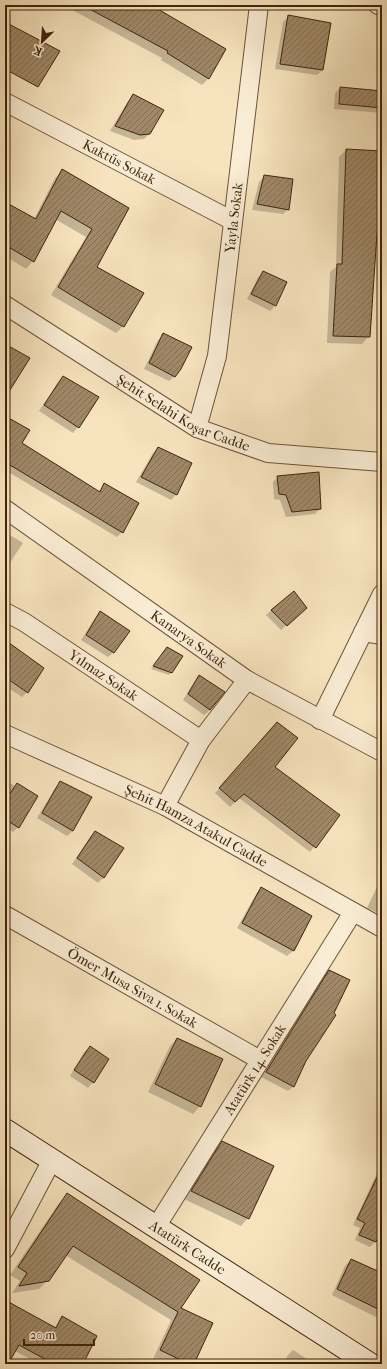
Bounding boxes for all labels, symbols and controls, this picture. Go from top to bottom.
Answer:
north arrow [22,22,62,62]
text: K [31,43,44,58]
street label: Kaktüs Sokak [80,136,159,189]
street label: Yayla Sokak [221,181,247,255]
street label: Şehit Selahi Koşar Cadde [113,371,252,455]
street label: Kanarya Sokak [147,607,230,672]
street label: Yılmaz Sokak [64,646,142,705]
street label: Şehit Hamza Atakul Cadde [122,781,270,871]
street label: Ömer Musa Siva 1. Sokak [64,943,201,1032]
street label: Atatürk 14. Sokak [220,1020,290,1119]
street label: Atatürk Cadde [145,1216,229,1278]
scale bar [24,1321,94,1347]
text: 20 m [30,1328,55,1342]

